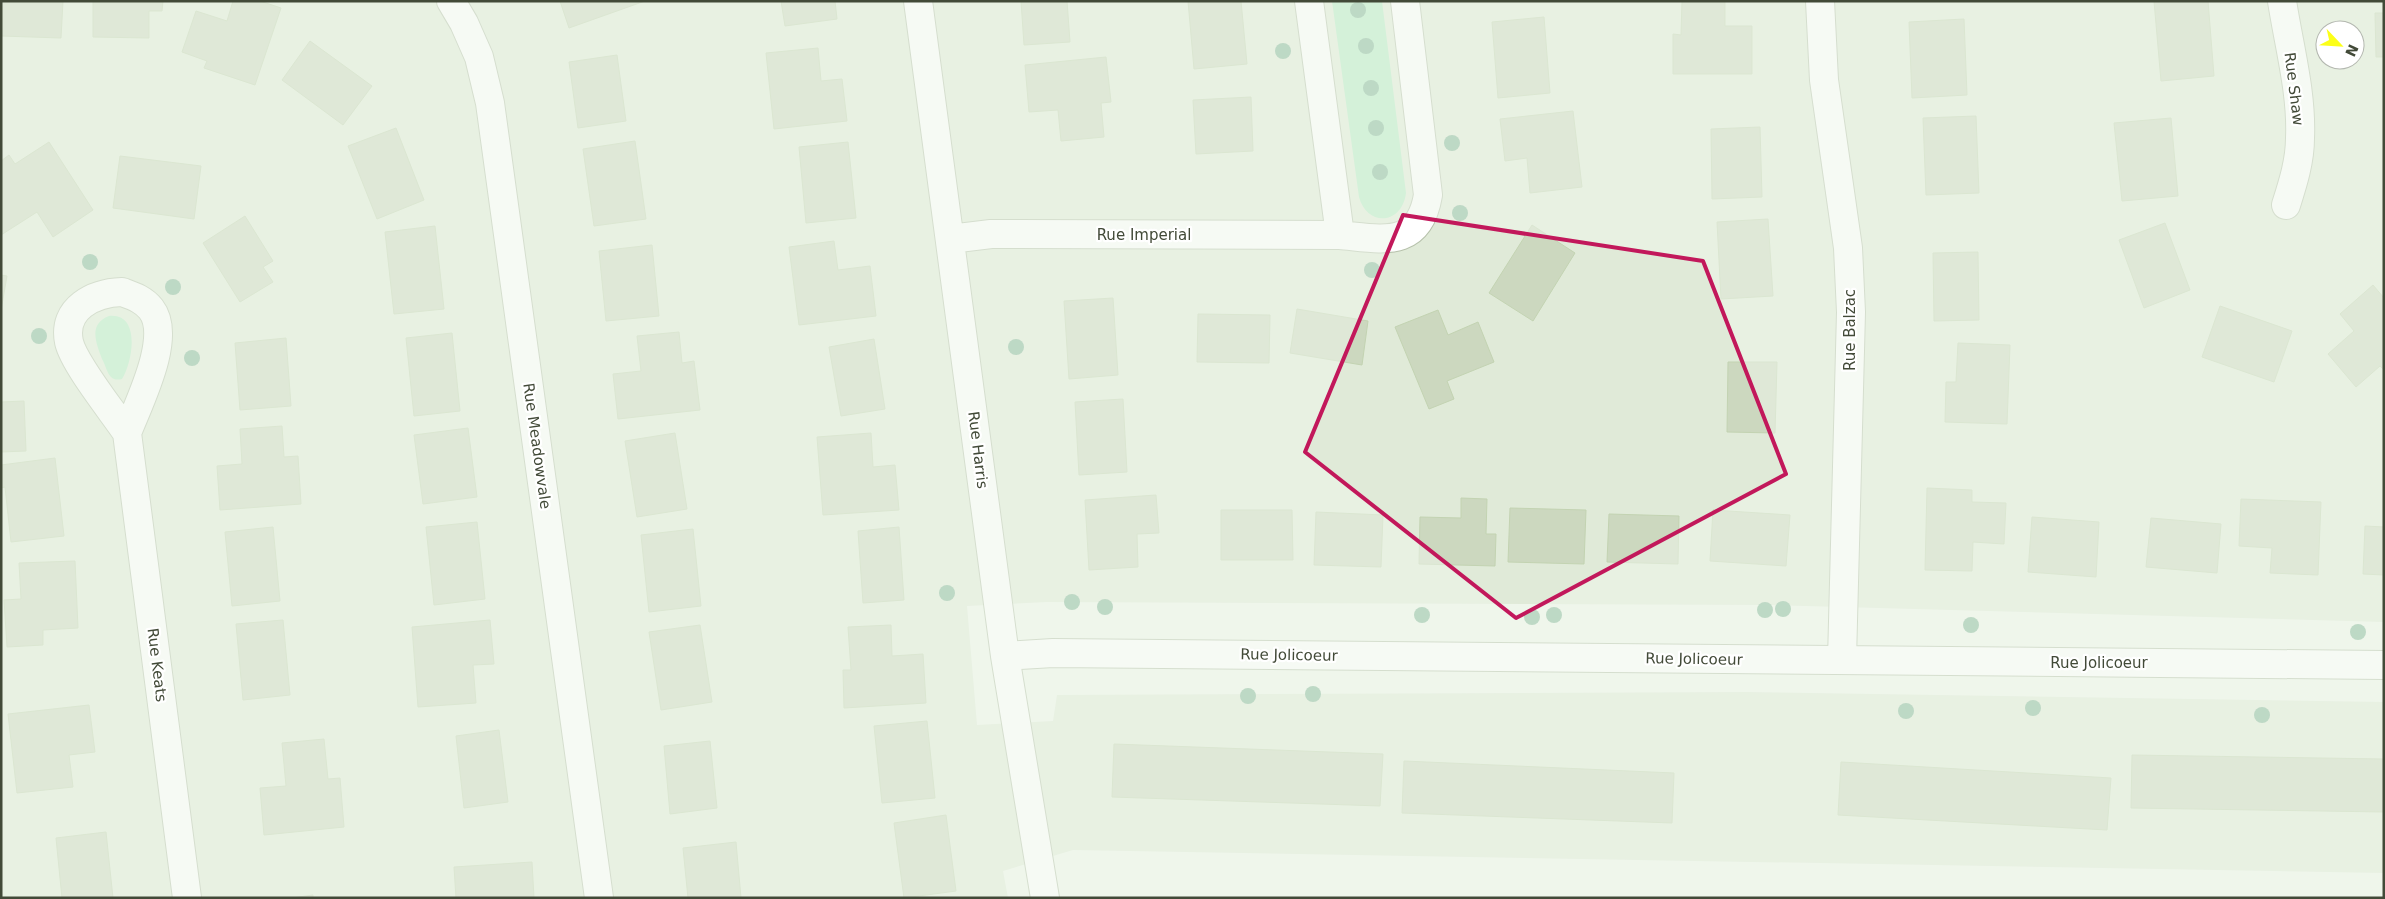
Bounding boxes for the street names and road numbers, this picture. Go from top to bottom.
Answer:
street label: Rue Shaw [2281,51,2307,127]
street label: Rue Imperial [1097,226,1191,244]
street label: Rue Balzac [1841,289,1859,371]
street label: Rue Meadowvale [519,382,555,510]
street label: Rue Harris [964,410,992,490]
street label: Rue Keats [144,627,170,703]
street label: Rue Jolicoeur [1240,645,1339,665]
street label: Rue Jolicoeur [1645,649,1744,669]
street label: Rue Jolicoeur [2050,654,2149,672]

